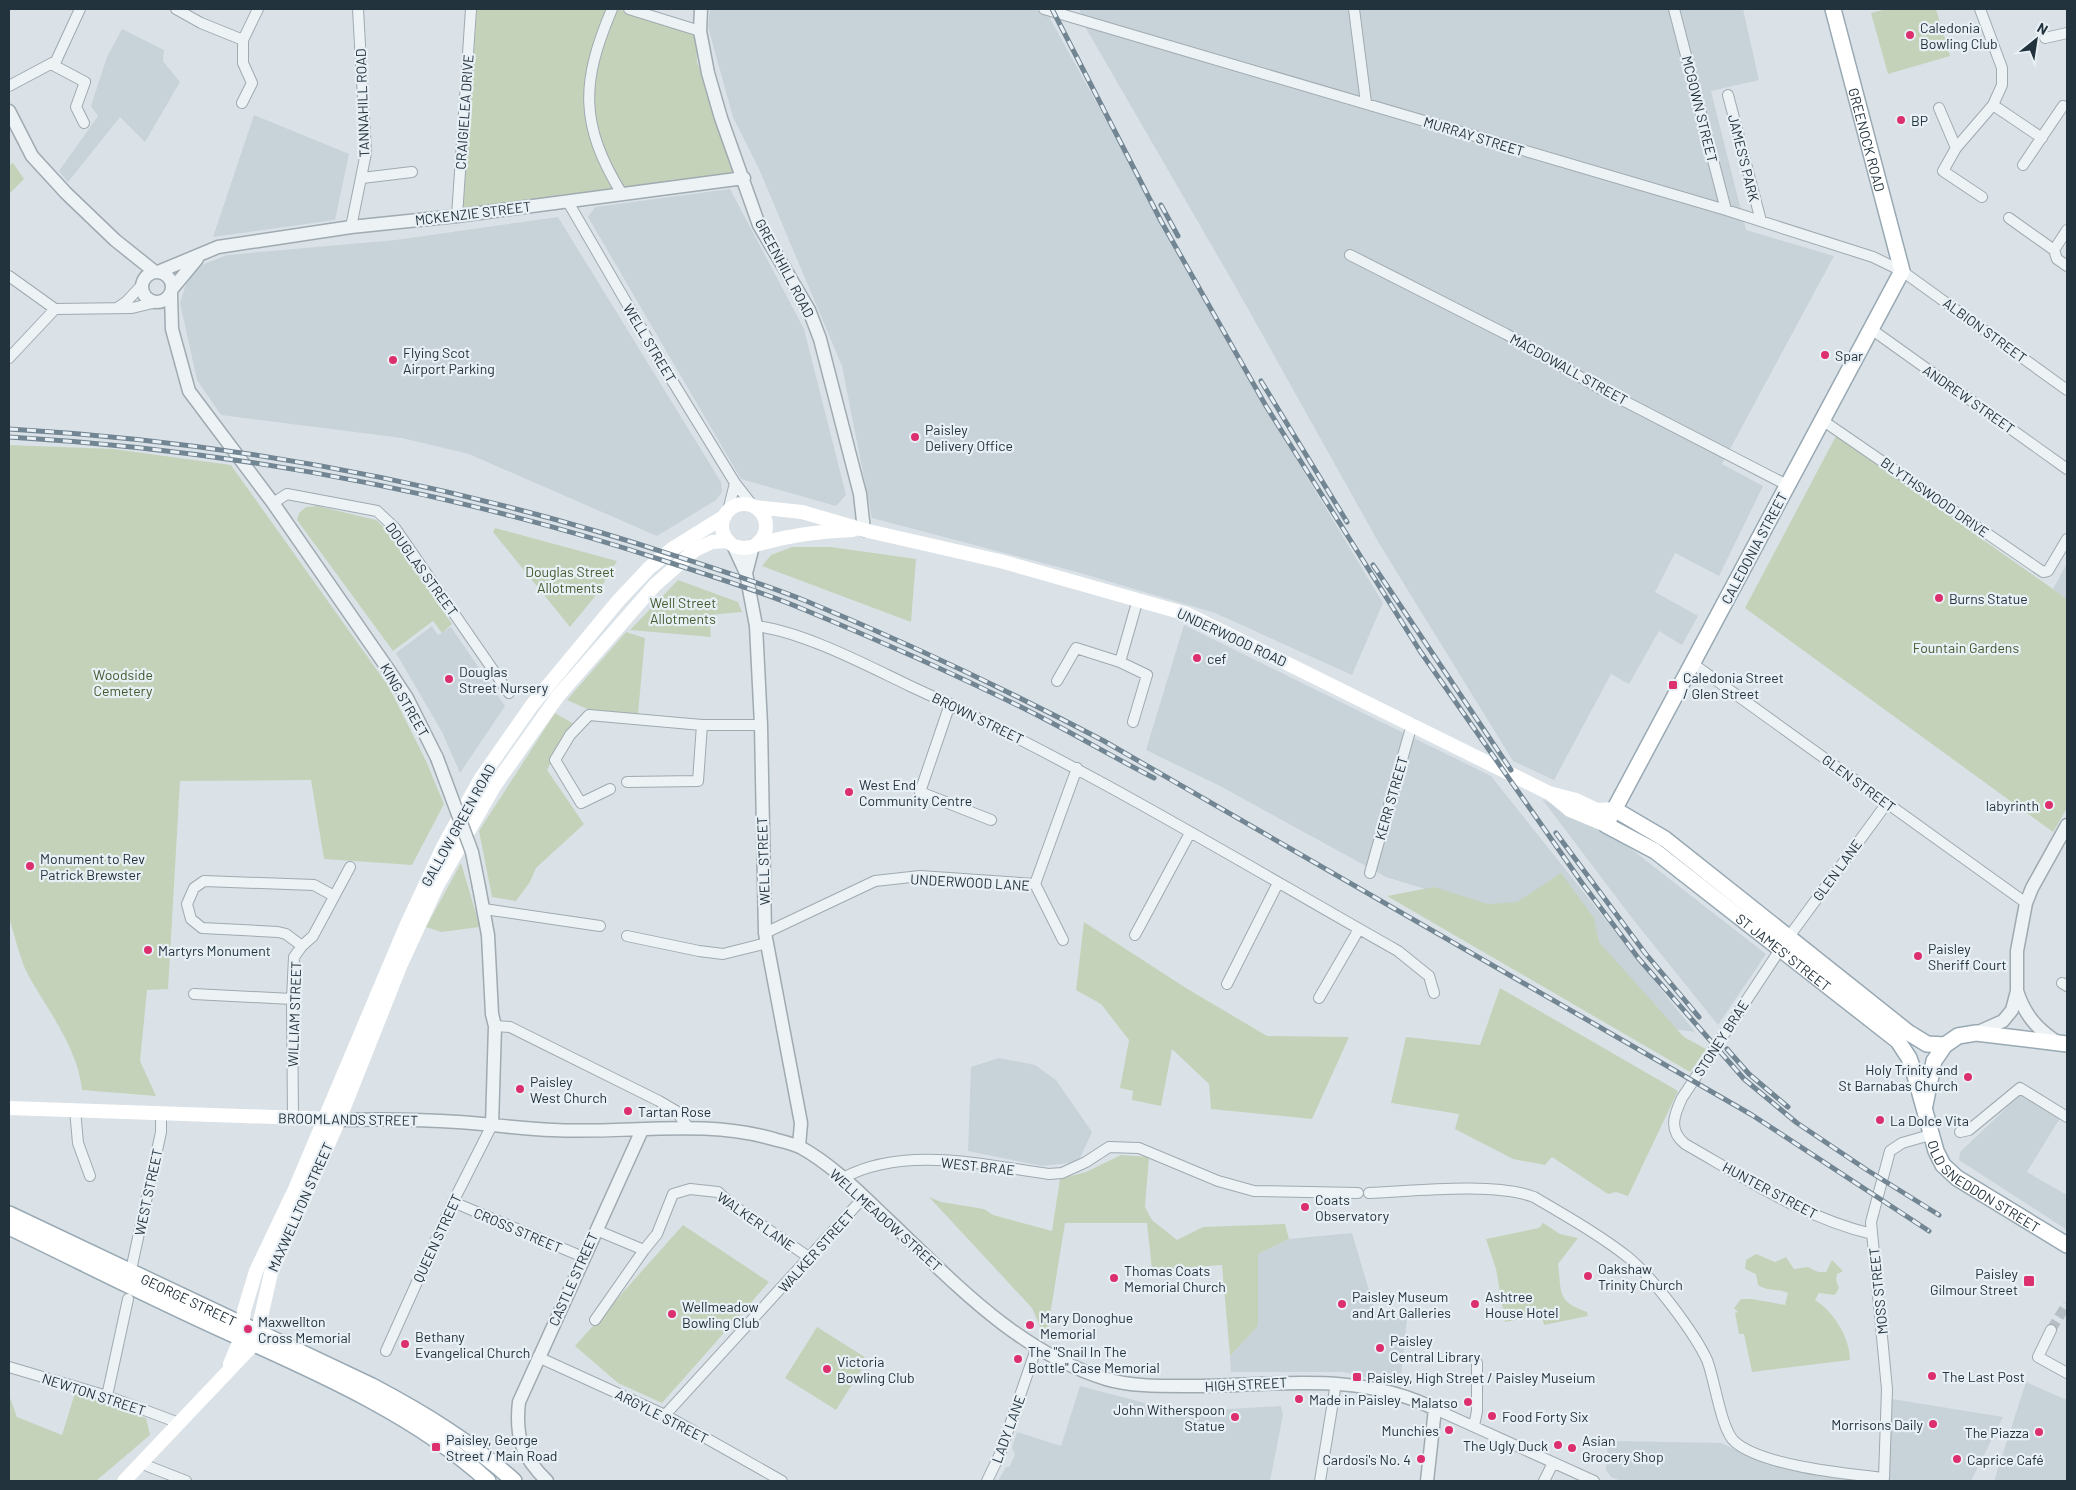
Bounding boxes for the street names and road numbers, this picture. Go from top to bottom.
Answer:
street label: TANNAHILL ROAD [352,48,372,158]
street label: CRAIGIELEA DRIVE [451,54,477,170]
street label: MCGOWN STREET [1679,54,1721,164]
street label: GREENOCK ROAD [1846,86,1889,193]
street label: MURRAY STREET [1422,113,1526,159]
street label: JAMES'S PARK [1725,113,1763,204]
street label: MCKENZIE STREET [414,197,532,229]
street label: GREENHILL ROAD [752,216,818,320]
street label: ALBION STREET [1940,294,2030,366]
street label: WELL STREET [620,301,680,385]
street label: MACDOWALL STREET [1507,330,1631,408]
street label: ANDREW STREET [1920,361,2018,437]
street label: BLYTHSWOOD DRIVE [1878,453,1992,541]
street label: CALEDONIA STREET [1717,489,1791,607]
street label: DOUGLAS STREET [382,519,462,619]
street label: UNDERWOOD ROAD [1174,604,1290,670]
street label: KING STREET [377,660,433,740]
street label: BROWN STREET [929,689,1027,747]
street label: GLEN STREET [1819,751,1899,815]
street label: KERR STREET [1371,754,1411,842]
street label: GALLOW GREEN ROAD [417,761,499,889]
street label: WELL STREET [753,816,773,906]
street label: GLEN LANE [1809,836,1865,904]
street label: UNDERWOOD LANE [910,870,1030,894]
street label: ST JAMES' STREET [1733,909,1835,994]
street label: WILLIAM STREET [284,961,304,1067]
street label: STONEY BRAE [1690,997,1752,1079]
street label: BROOMLANDS STREET [278,1109,418,1129]
street label: OLD SNEDDON STREET [1925,1138,2043,1235]
street label: MAXWELLTON STREET [264,1140,336,1274]
street label: WEST STREET [130,1147,166,1237]
street label: WEST BRAE [940,1154,1016,1178]
street label: HUNTER STREET [1720,1158,1820,1222]
street label: WELLMEADOW STREET [826,1165,946,1275]
street label: WALKER LANE [714,1188,798,1254]
street label: QUEEN STREET [409,1191,465,1285]
street label: CROSS STREET [471,1204,565,1256]
street label: WALKER STREET [775,1206,858,1296]
street label: CASTLE STREET [545,1229,601,1329]
street label: MOSS STREET [1865,1247,1891,1335]
street label: GEORGE STREET [138,1269,239,1329]
street label: NEWTON STREET [40,1369,148,1419]
street label: HIGH STREET [1204,1373,1288,1395]
street label: ARGYLE STREET [613,1385,711,1447]
street label: LADY LANE [988,1393,1028,1465]

